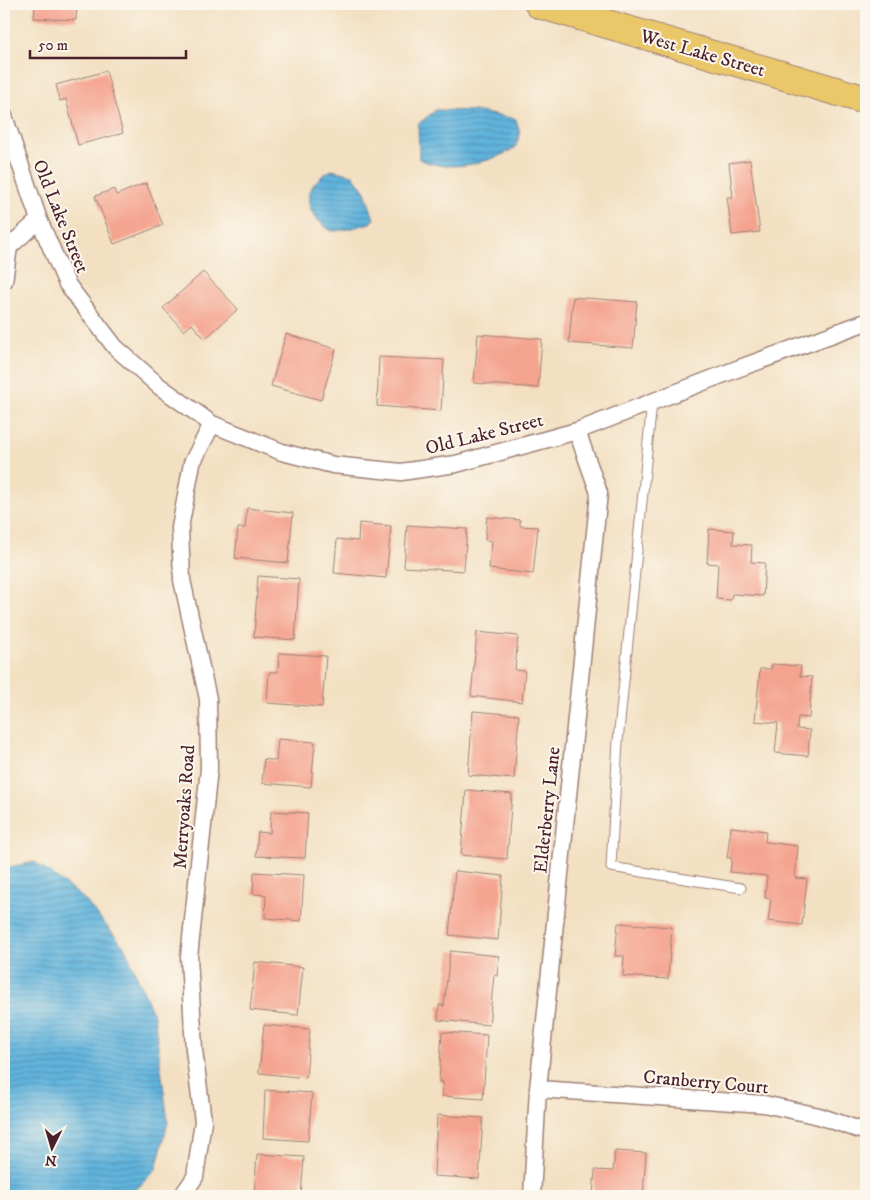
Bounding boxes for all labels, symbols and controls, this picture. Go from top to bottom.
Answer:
street label: West Lake Street [637,24,768,82]
scale bar [30,28,186,60]
text: 50 m [38,36,68,55]
street label: Old Lake Street [27,156,94,277]
street label: Old Lake Street [423,409,546,460]
street label: Merryoaks Road [169,744,200,870]
street label: Elderberry Lane [529,746,566,875]
street label: Cranberry Court [642,1066,770,1099]
north arrow [28,1122,78,1172]
text: N [44,1150,57,1169]

